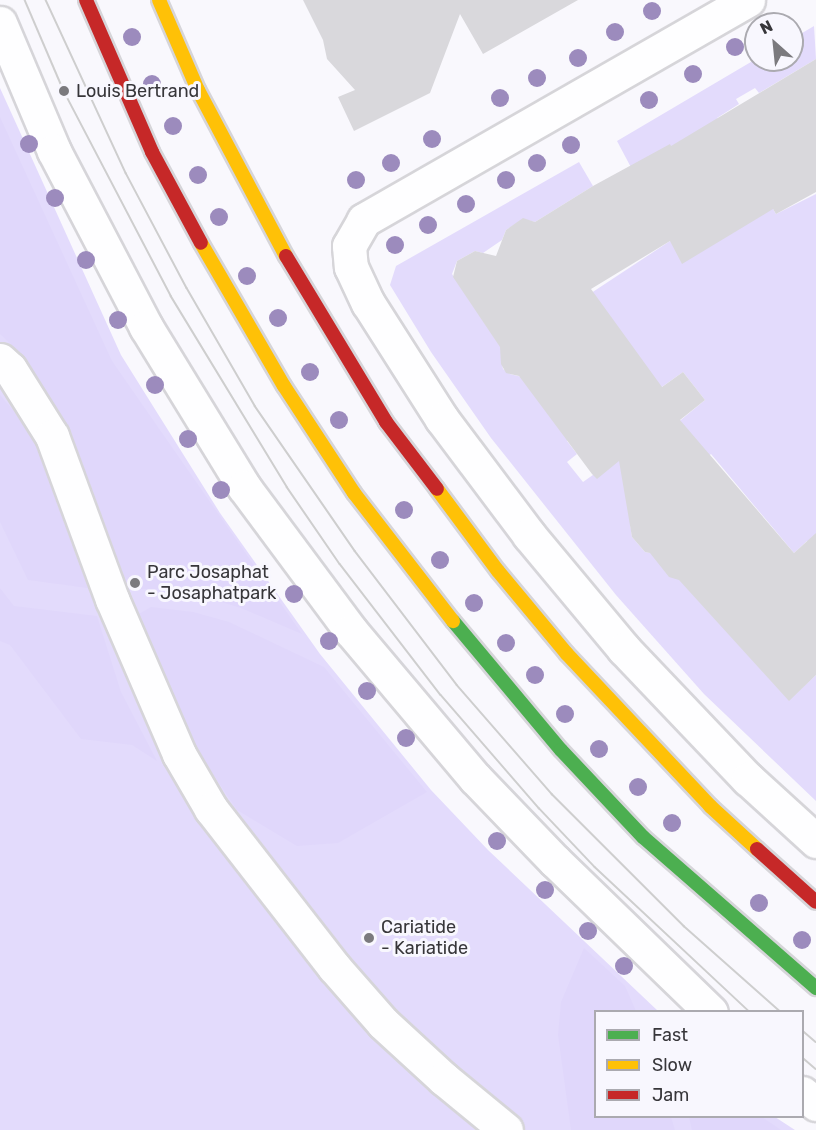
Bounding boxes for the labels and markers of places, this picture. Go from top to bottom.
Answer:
place label: Louis Bertrand [76,80,199,102]
marker: Louis Bertrand [57,84,71,98]
place label: Parc Josaphat - Josaphatpark [147,562,276,604]
marker: Parc Josaphat - Josaphatpark [128,576,142,590]
place label: Cariatide - Kariatide [381,917,468,960]
marker: Cariatide - Kariatide [362,931,376,945]

